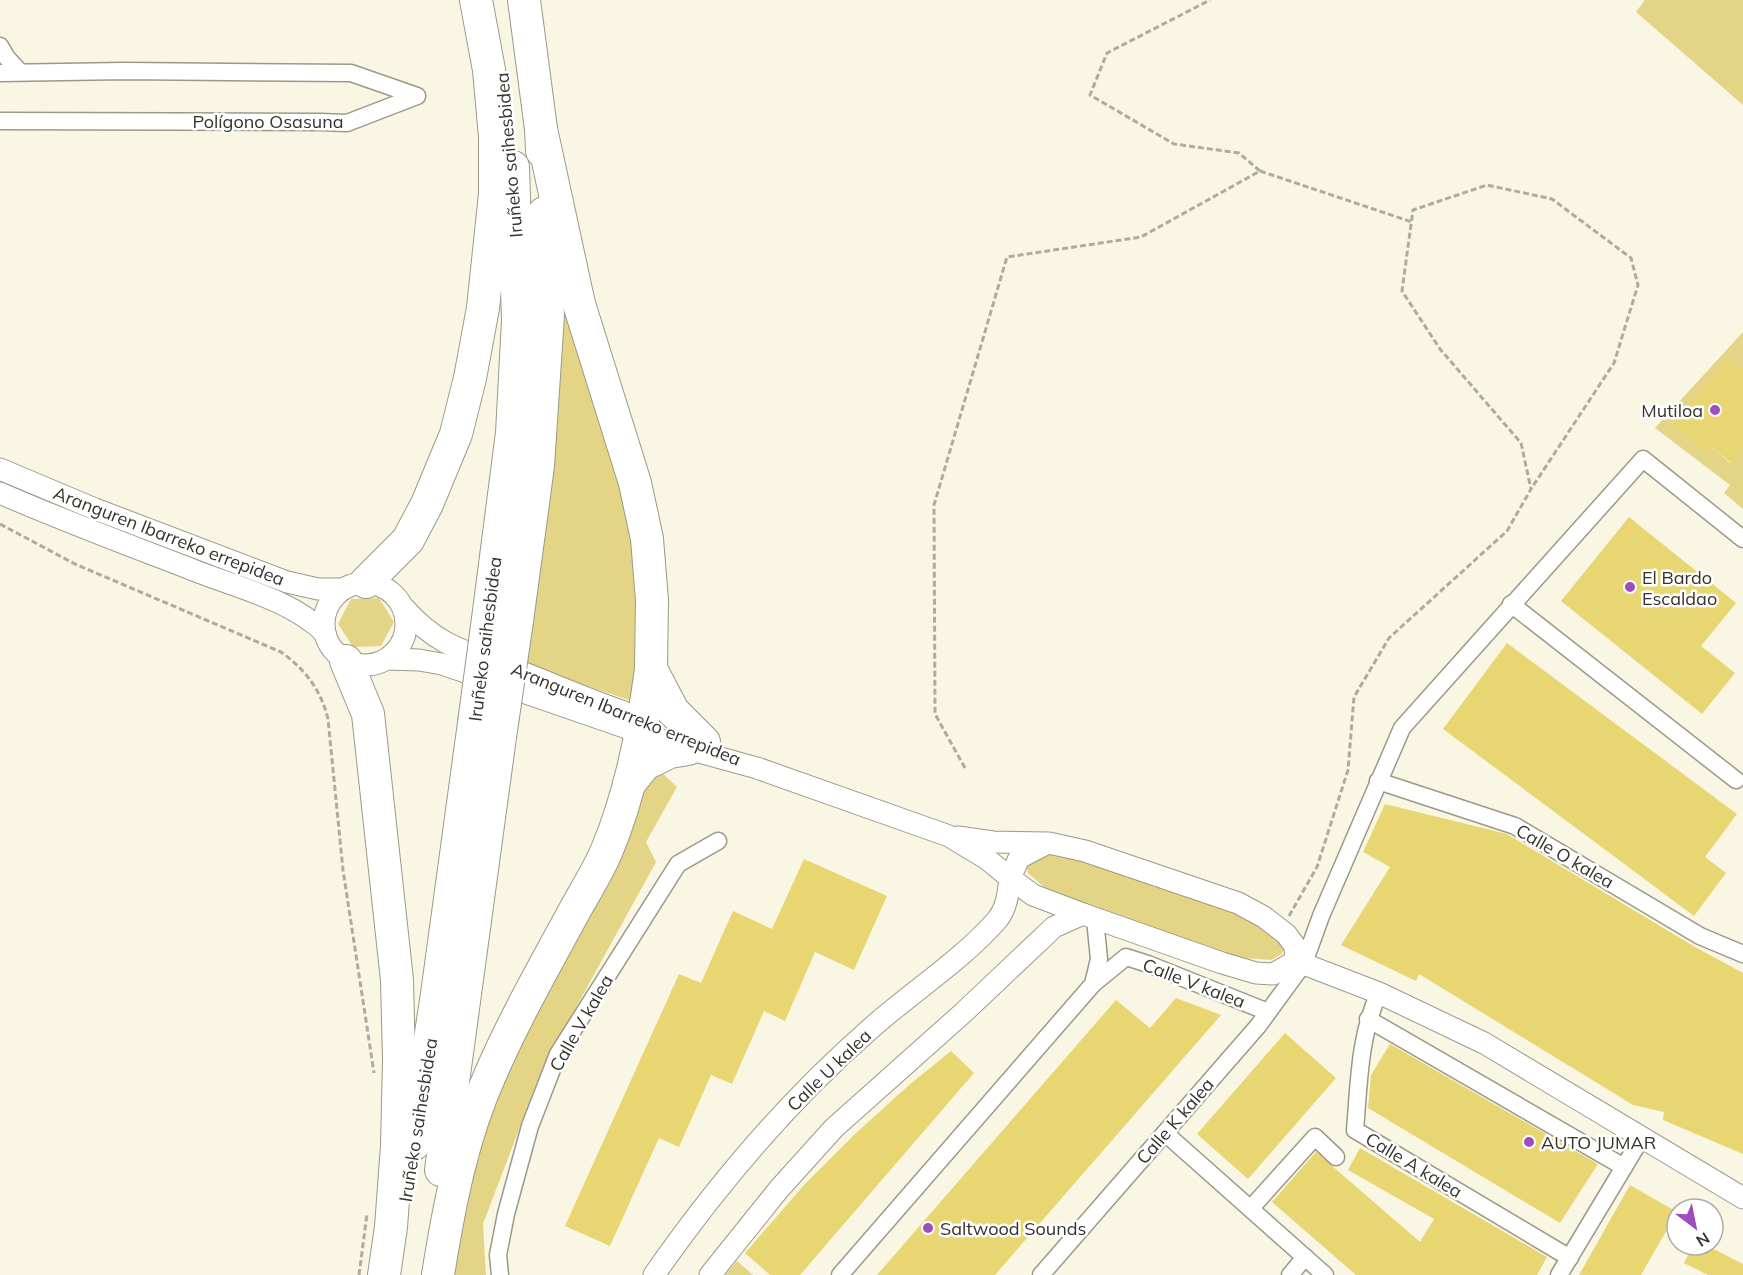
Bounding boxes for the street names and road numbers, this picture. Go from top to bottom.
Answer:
street label: Iruñeko saihesbidea [490,71,528,239]
street label: Polígono Osasuna [192,110,344,133]
street label: Aranguren Ibarreko errepidea [50,481,288,591]
street label: Iruñeko saihesbidea [463,555,507,723]
street label: Aranguren Ibarreko errepidea [508,657,744,771]
street label: Calle O kalea [1512,819,1618,893]
street label: Calle V kalea [1139,953,1249,1013]
street label: Calle V kalea [544,970,618,1076]
street label: Calle U kalea [782,1024,876,1116]
street label: Iruñeko saihesbidea [394,1036,442,1204]
street label: Calle K kalea [1131,1073,1219,1169]
street label: Calle A kalea [1362,1127,1466,1203]

